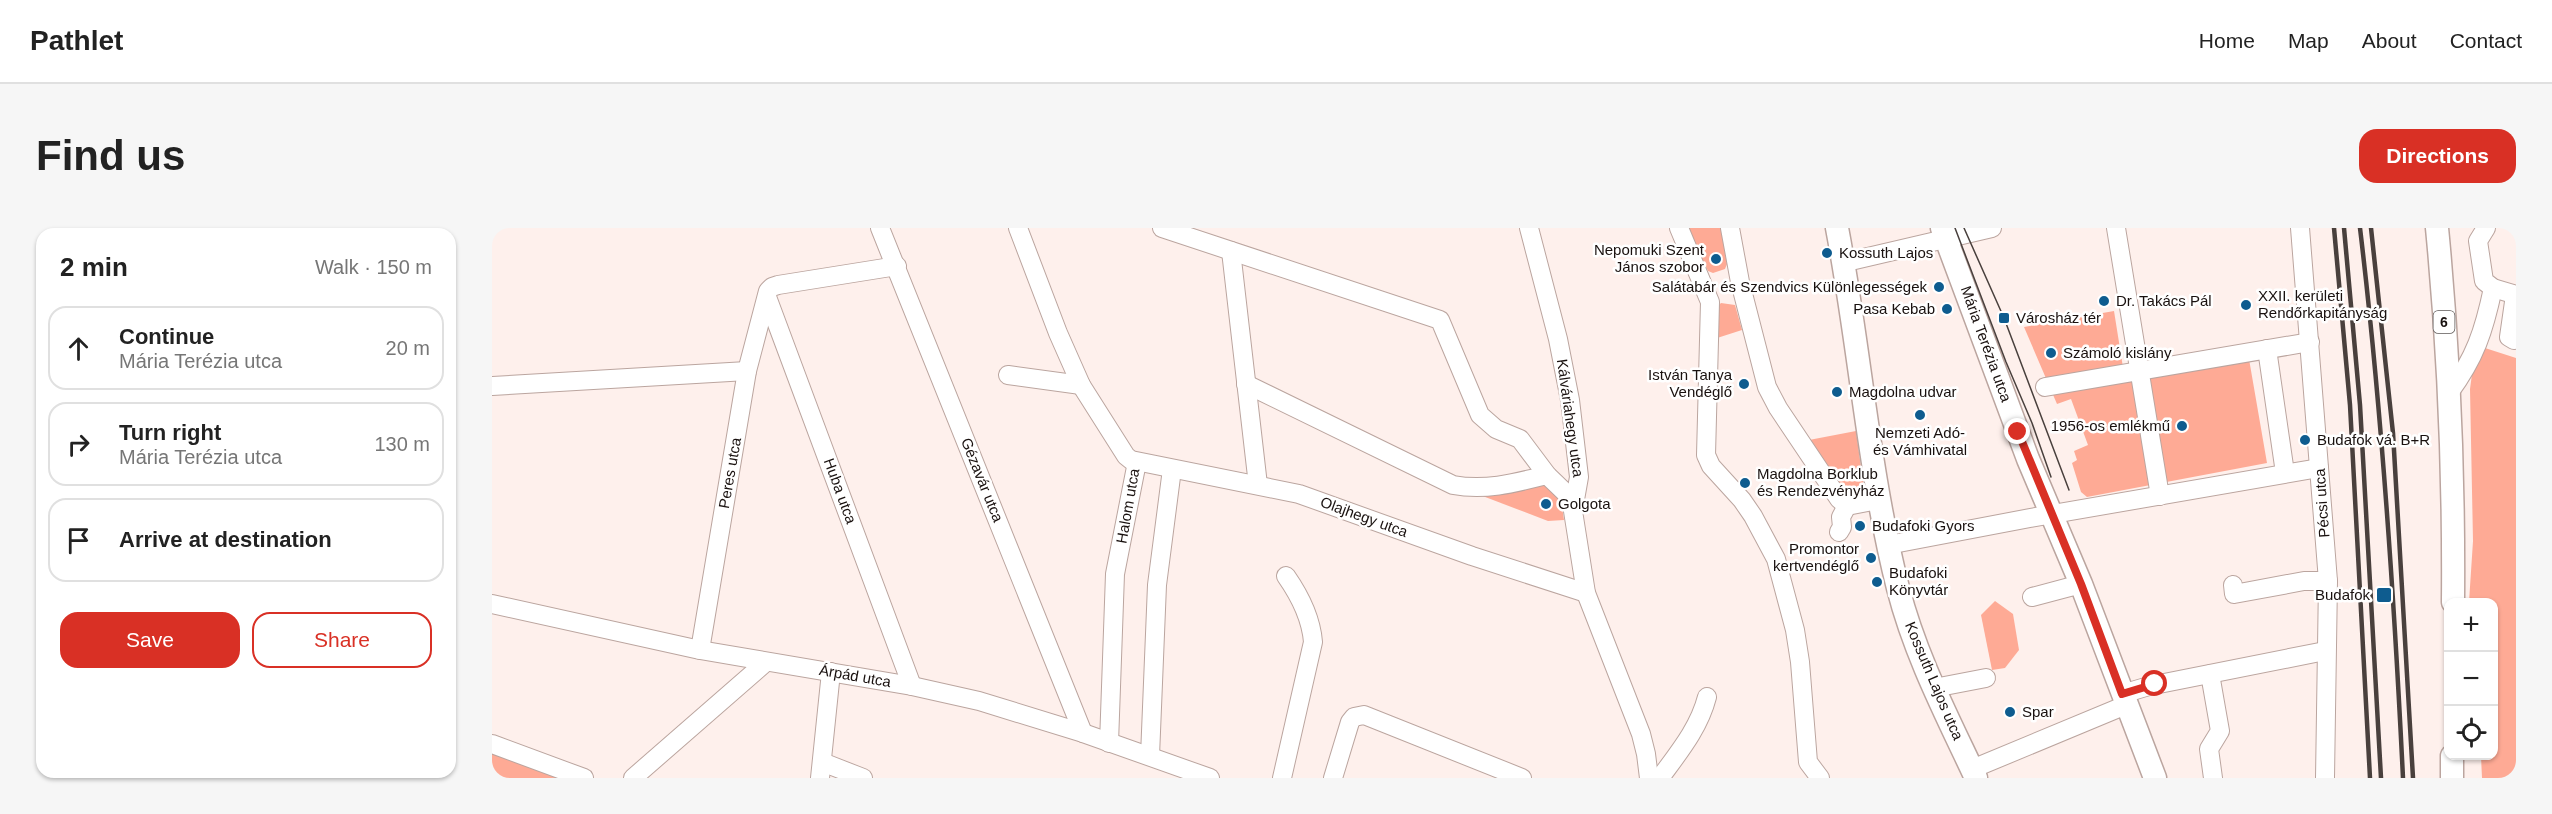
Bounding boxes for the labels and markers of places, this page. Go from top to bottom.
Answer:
place label: Nepomuki Szent János szobor [1594,241,1705,275]
place label: Kossuth Lajos [1839,244,1933,261]
marker: Kossuth Lajos [1820,246,1834,260]
marker: Nepomuki Szent János szobor [1709,252,1723,266]
place label: Salátabár és Szendvics Különlegességek [1652,278,1927,295]
marker: Salátabár és Szendvics Különlegességek [1932,280,1946,294]
place label: XXII. kerületi Rendőrkapitányság [2258,287,2387,321]
place label: Dr. Takács Pál [2116,292,2212,309]
marker: Dr. Takács Pál [2097,294,2111,308]
marker: XXII. kerületi Rendőrkapitányság [2239,298,2253,312]
place label: Pasa Kebab [1853,300,1935,317]
marker: Pasa Kebab [1940,302,1954,316]
place label: Városház tér [2016,309,2101,326]
marker: Városház tér [1997,311,2011,325]
place label: Számoló kislány [2063,344,2172,361]
marker: Számoló kislány [2044,346,2058,360]
place label: István Tanya Vendéglő [1648,366,1733,400]
marker: István Tanya Vendéglő [1737,377,1751,391]
place label: Magdolna udvar [1849,383,1957,400]
marker: Magdolna udvar [1830,385,1844,399]
marker: Nemzeti Adó- és Vámhivatal [1913,408,1927,422]
place label: 1956-os emlékmű [2051,417,2170,434]
marker: 1956-os emlékmű [2175,419,2189,433]
place label: Nemzeti Adó- és Vámhivatal [1873,424,1967,458]
place label: Budafok vá. B+R [2317,431,2430,448]
marker: Budafok vá. B+R [2298,433,2312,447]
place label: Magdolna Borklub és Rendezvényház [1757,465,1885,499]
marker: Magdolna Borklub és Rendezvényház [1738,476,1752,490]
place label: Golgota [1558,495,1611,512]
marker: Golgota [1539,497,1553,511]
place label: Budafoki Gyors [1872,517,1975,534]
marker: Budafoki Gyors [1853,519,1867,533]
place label: Promontor kertvendéglő [1773,540,1859,574]
marker: Promontor kertvendéglő [1864,551,1878,565]
place label: Budafoki Könyvtár [1889,564,1948,598]
marker: Budafoki Könyvtár [1870,575,1884,589]
place label: Budafok [2315,586,2370,603]
marker: Budafok [2375,586,2393,604]
place label: Spar [2022,703,2054,720]
marker: Spar [2003,705,2017,719]

